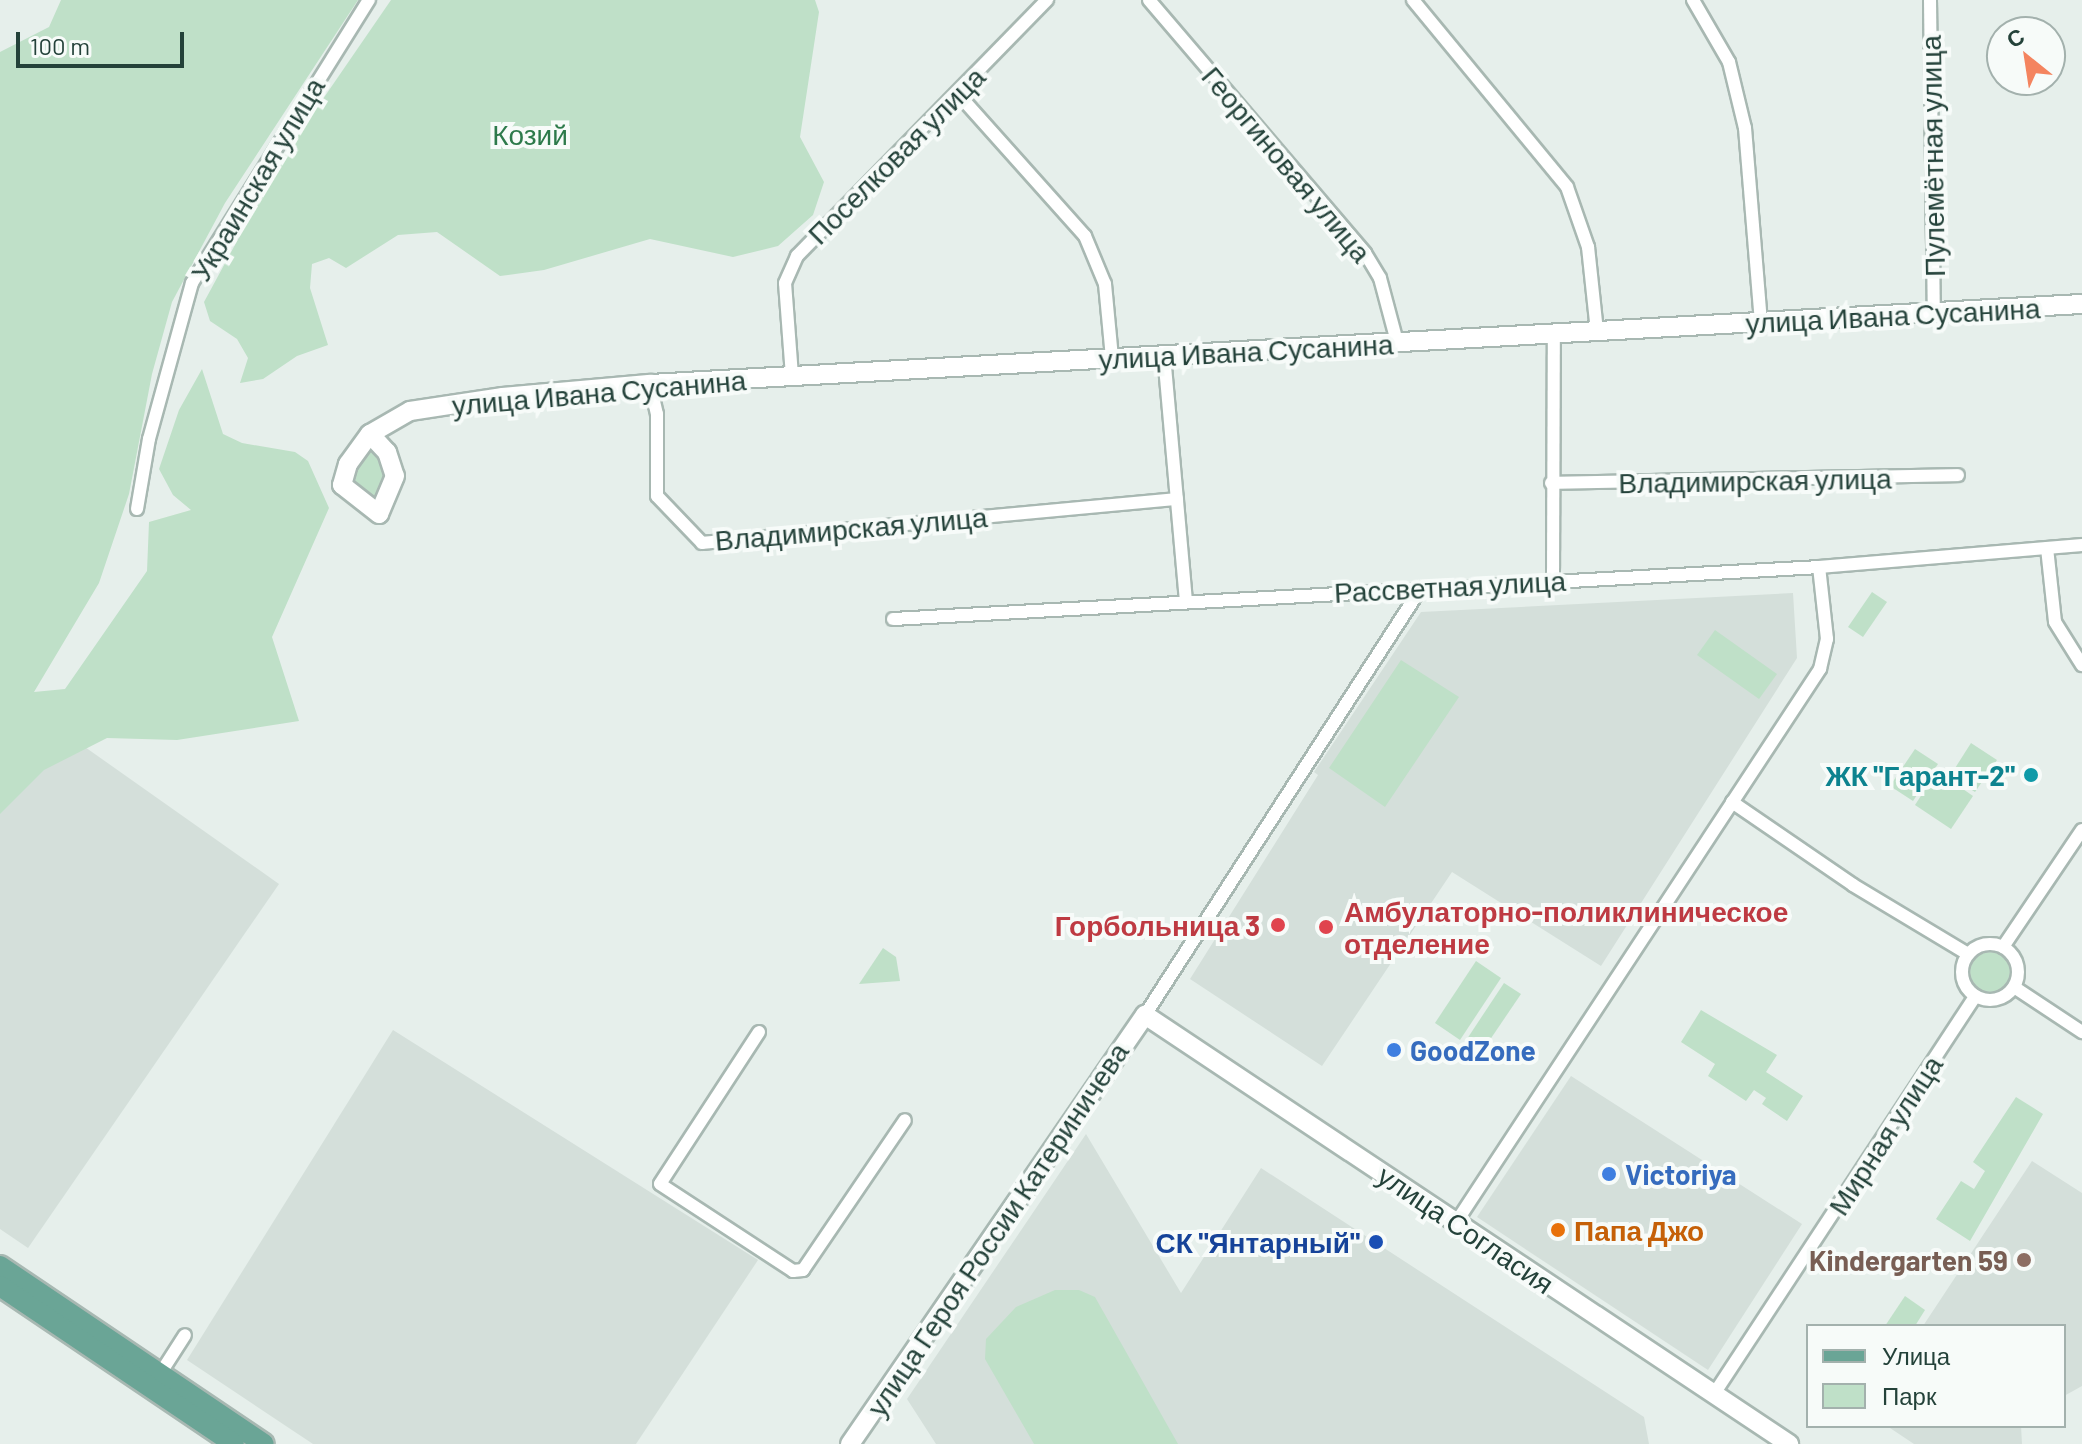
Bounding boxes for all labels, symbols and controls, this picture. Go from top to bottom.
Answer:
scale bar [20,16,188,66]
north arrow [1986,16,2066,96]
text: С [2002,22,2028,52]
text: 100 m [30,31,90,60]
street label: Пулемётная улица [1913,35,1951,277]
street label: Поселковая улица [800,59,992,251]
street label: Георгиновая улица [1195,59,1379,269]
street label: Украинская улица [183,71,331,287]
park label: Козий [492,117,568,151]
street label: улица Ивана Сусанина [1745,291,2041,339]
street label: улица Ивана Сусанина [1098,327,1394,375]
street label: улица Ивана Сусанина [451,362,747,422]
street label: Владимирская улица [1618,461,1892,499]
street label: Владимирская улица [713,499,989,557]
street label: Рассветная улица [1333,563,1567,609]
place label: ЖК "Гарант-2" [1825,758,2015,792]
marker: ЖК "Гарант-2" [2022,766,2040,784]
place label: Амбулаторно-поликлиническое отделение [1344,894,1788,960]
place label: Горбольница 3 [1055,908,1260,942]
marker: Горбольница 3 [1267,914,1289,936]
marker: Амбулаторно-поликлиническое отделение [1315,916,1337,938]
place label: GoodZone [1410,1033,1536,1067]
street label: улица Героя России Катериничева [859,1036,1135,1422]
marker: GoodZone [1385,1041,1403,1059]
street label: Мирная улица [1821,1049,1949,1221]
place label: Victoriya [1625,1157,1737,1191]
street label: улица Согласия [1372,1158,1560,1300]
marker: Victoriya [1600,1165,1618,1183]
place label: Папа Джо [1574,1213,1704,1247]
marker: Папа Джо [1549,1221,1567,1239]
place label: СК "Янтарный" [1156,1225,1360,1259]
marker: СК "Янтарный" [1367,1233,1385,1251]
place label: Kindergarten 59 [1809,1243,2008,1277]
marker: Kindergarten 59 [2015,1251,2033,1269]
legend [1806,1324,2066,1428]
text: Улица [1882,1341,1950,1370]
text: Парк [1882,1381,1936,1410]

